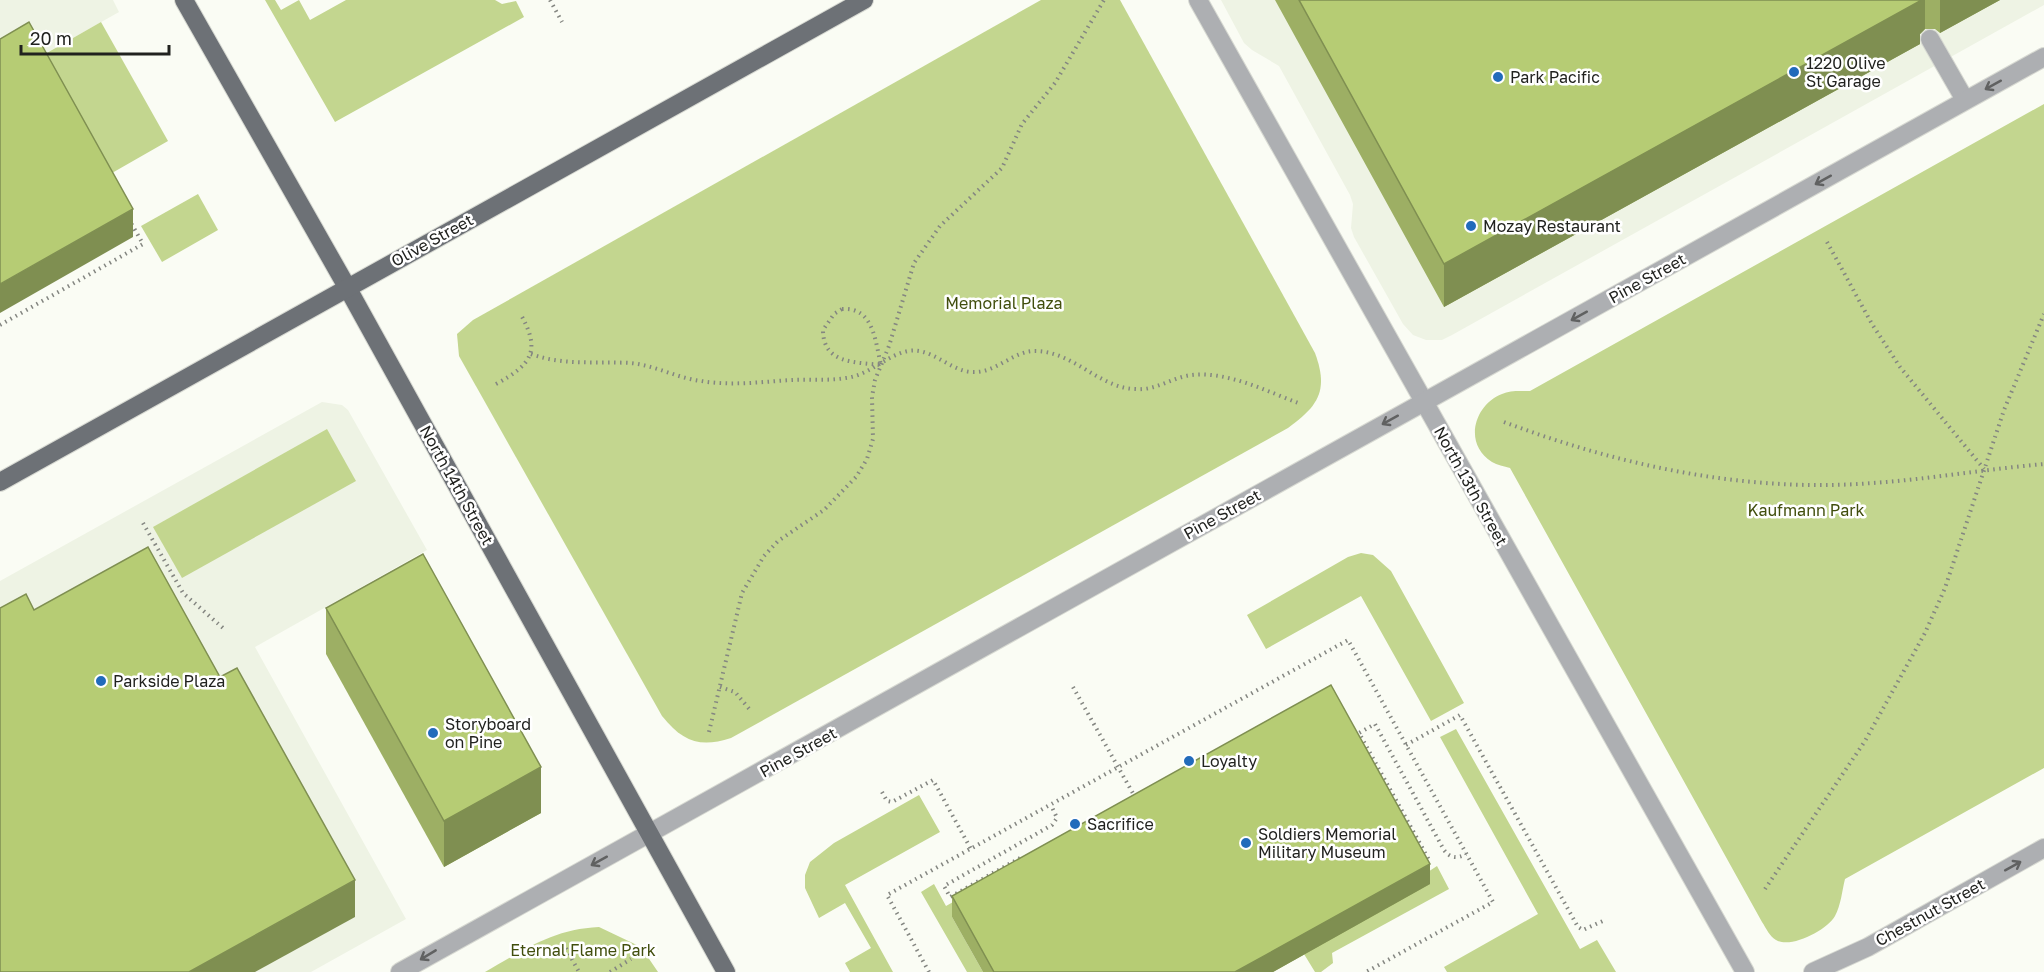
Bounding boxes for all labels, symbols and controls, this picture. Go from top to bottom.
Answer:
scale bar [21,18,170,56]
text: 20 m [30,27,72,49]
place label: 1220 Olive St Garage [1806,53,1885,91]
marker: 1220 Olive St Garage [1787,65,1801,79]
place label: Park Pacific [1510,67,1600,87]
marker: Park Pacific [1491,70,1505,84]
one-way arrow [1985,79,2002,91]
one-way arrow [1814,175,1832,186]
street label: Olive Street [388,209,476,271]
place label: Mozay Restaurant [1483,216,1621,236]
marker: Mozay Restaurant [1464,219,1478,233]
street label: Pine Street [1605,249,1689,307]
park label: Memorial Plaza [945,293,1063,313]
one-way arrow [1571,310,1588,322]
one-way arrow [1382,414,1399,426]
street label: North 14th Street [416,422,498,548]
street label: North 13th Street [1430,423,1512,549]
street label: Pine Street [1180,485,1264,543]
park label: Kaufmann Park [1748,500,1864,520]
place label: Parkside Plaza [113,671,225,691]
marker: Parkside Plaza [94,674,108,688]
place label: Storyboard on Pine [445,714,531,752]
street label: Pine Street [756,723,840,781]
marker: Storyboard on Pine [426,726,440,740]
place label: Loyalty [1201,751,1257,771]
marker: Loyalty [1182,754,1196,768]
place label: Sacrifice [1087,814,1154,834]
marker: Sacrifice [1068,817,1082,831]
place label: Soldiers Memorial Military Museum [1258,824,1396,862]
marker: Soldiers Memorial Military Museum [1239,836,1253,850]
one-way arrow [591,855,608,867]
one-way arrow [2004,859,2021,871]
street label: Chestnut Street [1872,874,1988,950]
park label: Eternal Flame Park [510,940,656,960]
one-way arrow [420,950,437,962]

